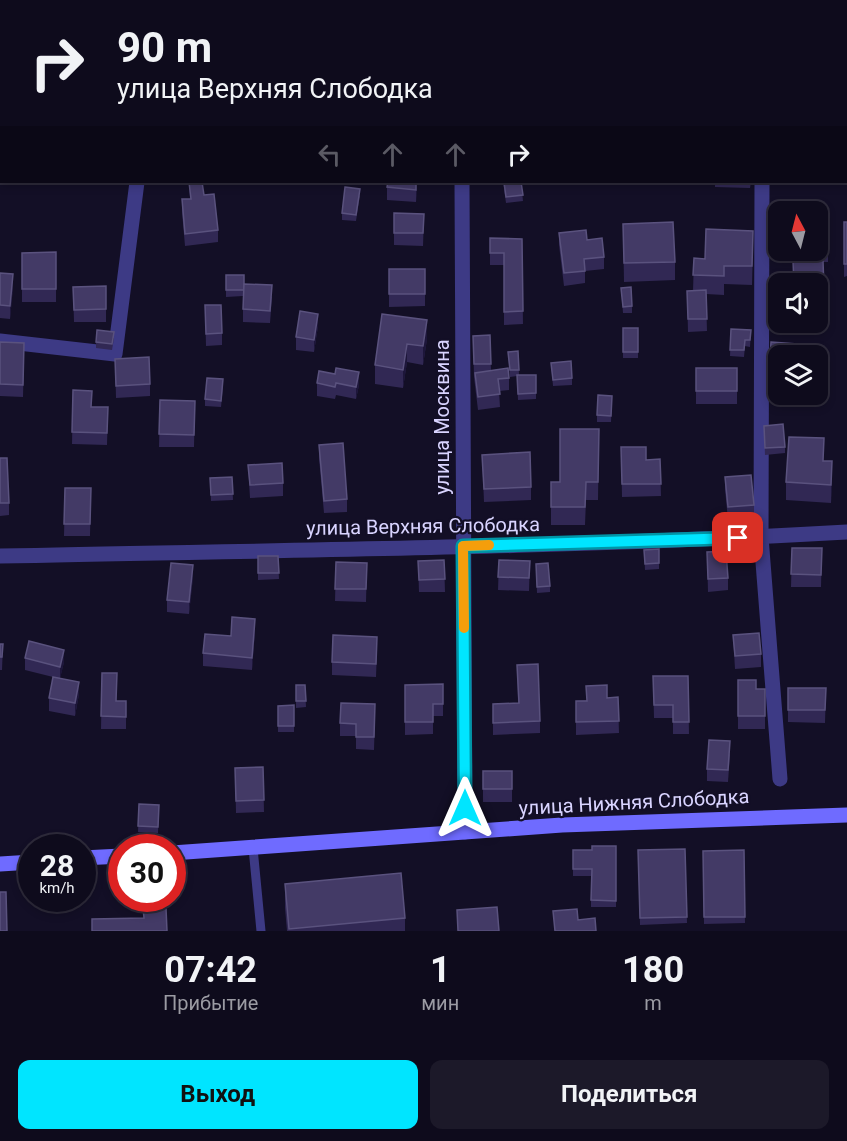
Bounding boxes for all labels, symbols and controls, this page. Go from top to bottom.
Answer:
text: 90 m [117,23,212,72]
icon: right [18,24,96,102]
text: улица Верхняя Слободка [117,73,433,105]
icon: left [313,138,346,171]
icon: ahead [376,138,409,171]
icon: ahead [439,138,472,171]
icon: right [502,138,535,171]
north arrow [768,201,828,261]
map controls [768,201,828,405]
button: sound [768,273,828,333]
street label: улица Москвина [430,339,454,495]
button: layers [768,345,828,405]
street label: улица Верхняя Слободка [306,512,540,540]
pin [712,512,763,563]
icon: arrive [721,521,754,554]
position arrow [433,776,497,840]
street label: улица Нижняя Слободка [518,784,750,820]
speed limit sign: 30 [108,834,186,912]
text: 28 [40,848,74,883]
text: km/h [39,879,75,897]
text: 07:42 [164,949,257,991]
text: 1 [430,949,451,991]
text: 180 [622,949,684,991]
text: Прибытие [163,991,258,1015]
text: мин [421,991,459,1015]
text: m [644,991,662,1015]
button: Выход [18,1060,418,1129]
button: Поделиться [430,1060,829,1129]

